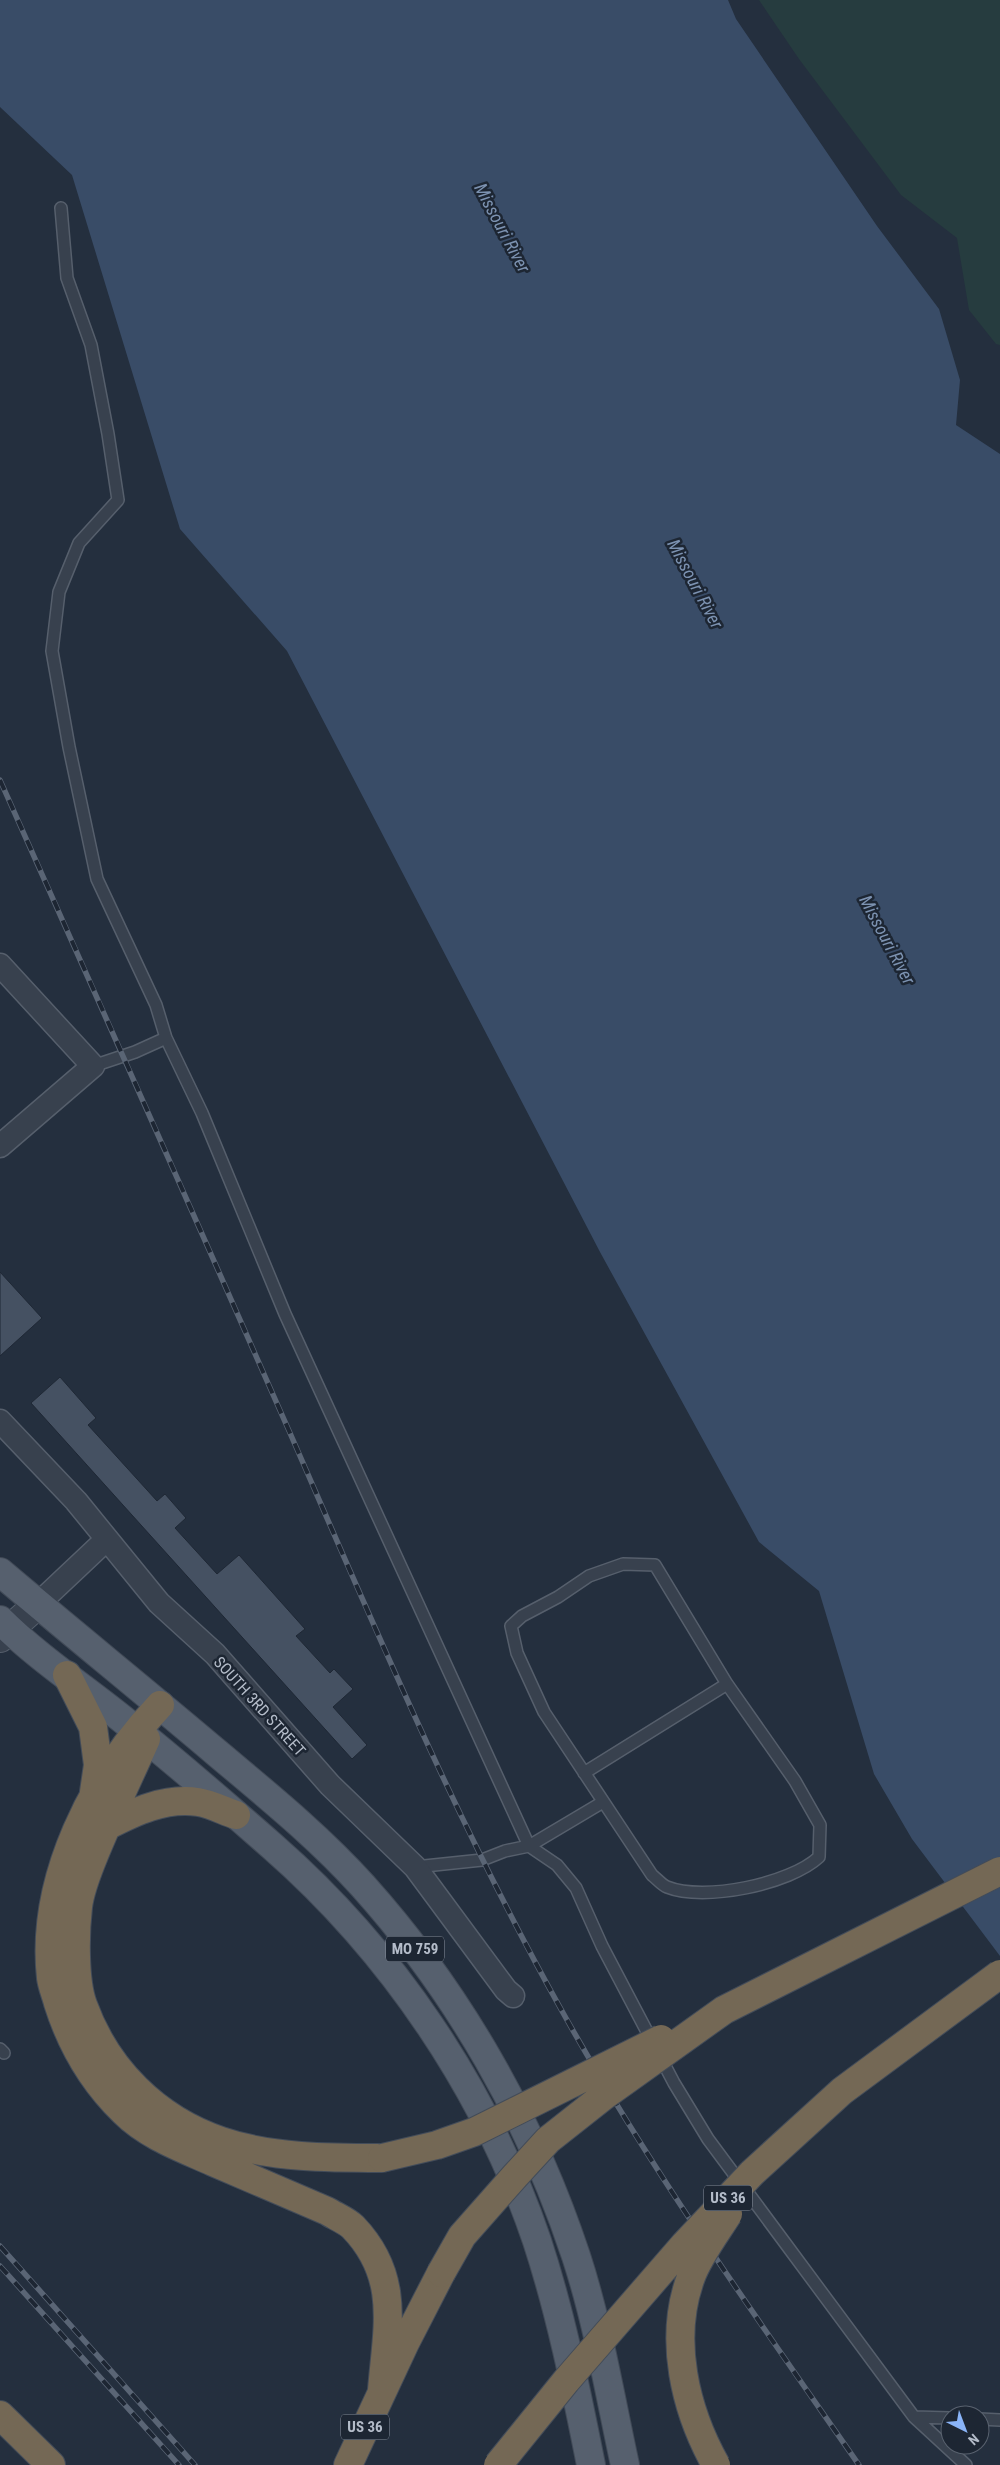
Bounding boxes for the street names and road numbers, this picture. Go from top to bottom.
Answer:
street label: SOUTH 3RD STREET [210,1653,309,1760]
road number: MO 759 [386,1936,444,1962]
road number: US 36 [704,2186,752,2210]
road number: US 36 [341,2414,389,2440]

